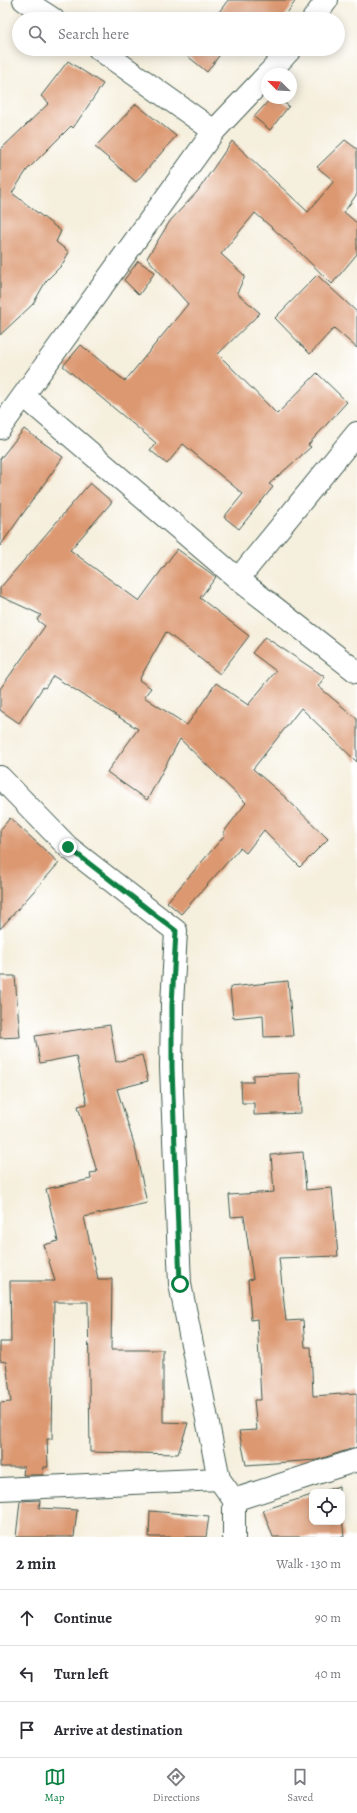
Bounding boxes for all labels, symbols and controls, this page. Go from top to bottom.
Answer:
search box [12,12,345,56]
icon: search [26,23,48,45]
text: Search here [58,24,129,44]
north arrow [261,68,297,104]
route end [59,838,77,856]
route start [171,1275,189,1293]
map controls [309,1489,345,1525]
button: locate [309,1489,345,1525]
text: 2 min [16,1552,56,1575]
text: Walk · 130 m [276,1555,341,1572]
icon: ahead [16,1607,38,1629]
text: Continue [54,1608,112,1628]
text: 90 m [315,1609,341,1626]
icon: left [16,1663,38,1685]
text: Turn left [54,1664,109,1684]
text: 40 m [315,1665,341,1682]
icon: arrive [16,1719,38,1741]
text: Arrive at destination [54,1720,183,1740]
tab: Map [44,1766,66,1805]
tab: Directions [153,1766,200,1805]
tab: Saved [287,1766,313,1805]

